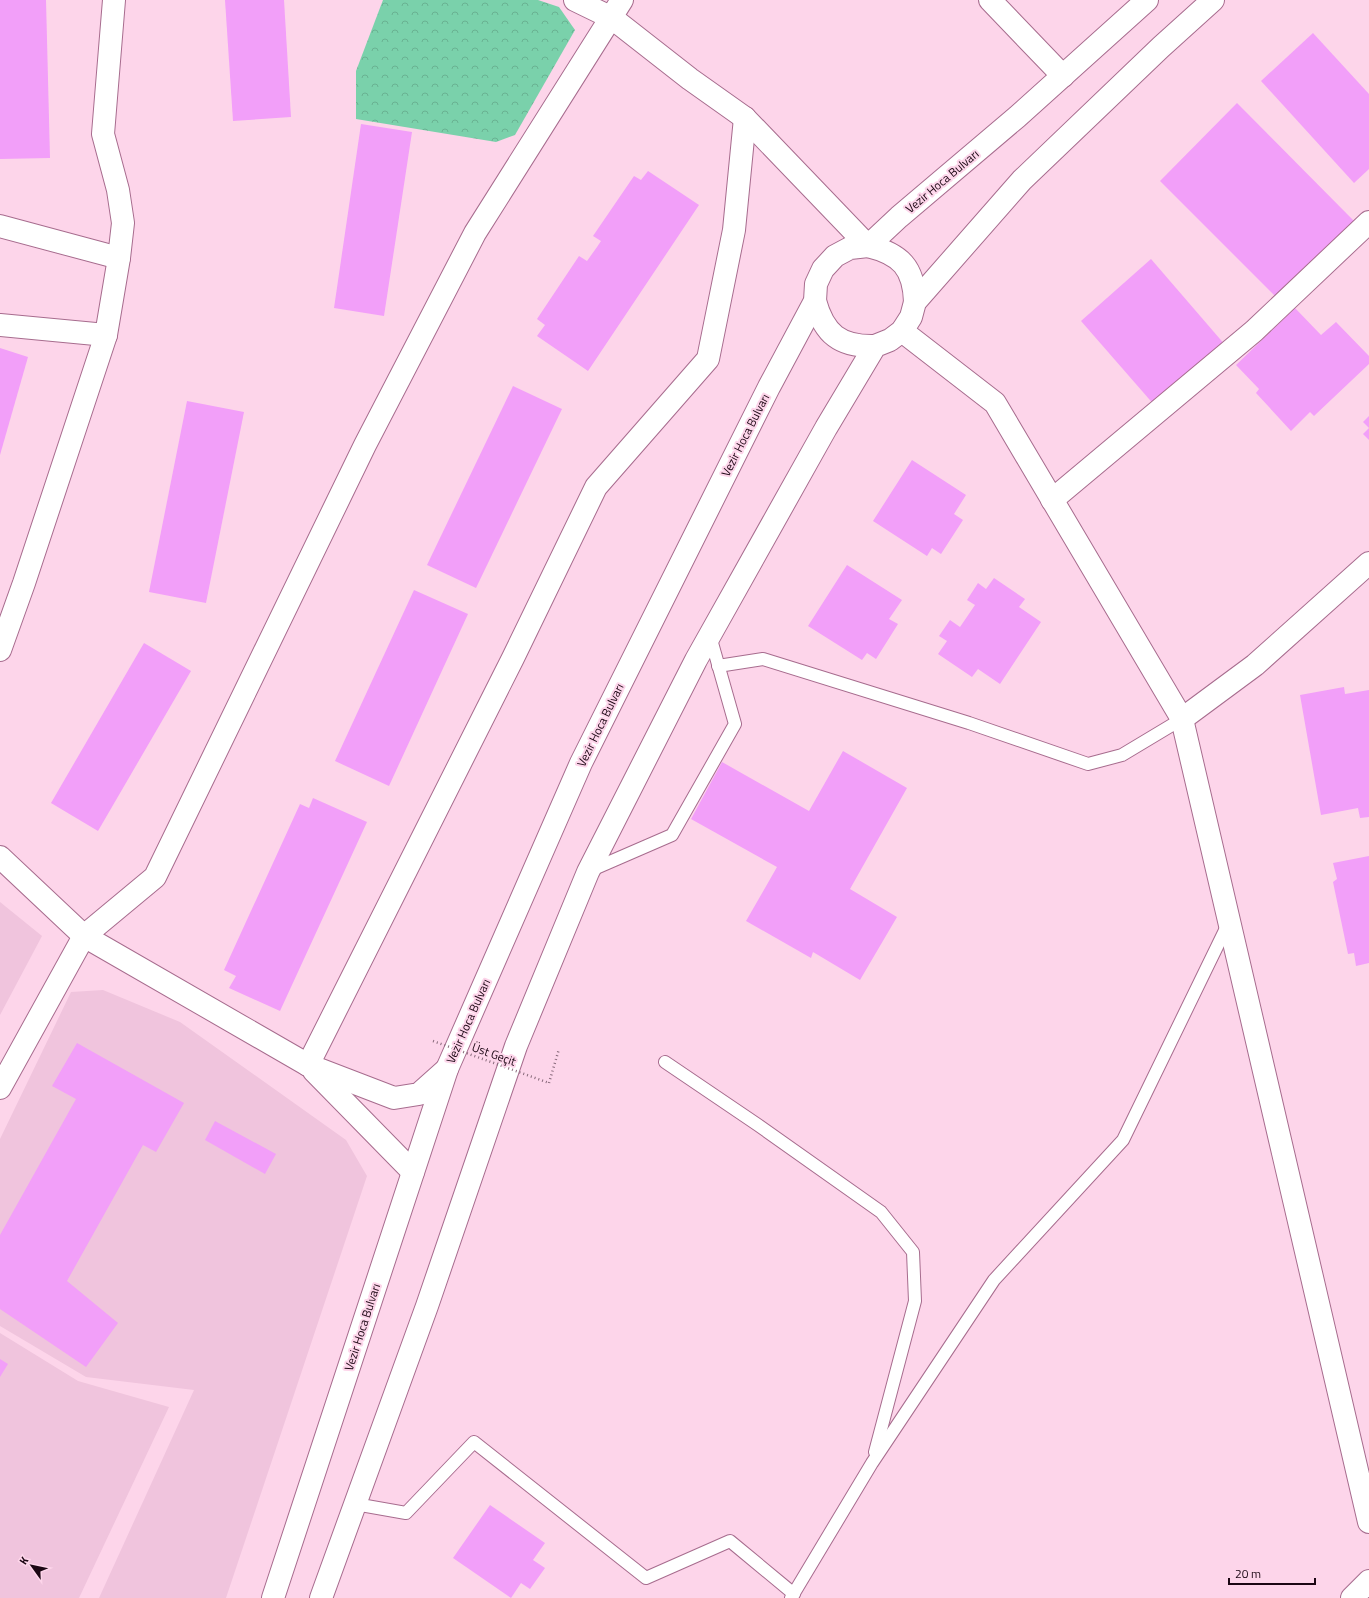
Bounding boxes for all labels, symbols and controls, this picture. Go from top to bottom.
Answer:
street label: Vezir Hoca Bulvarı [901,145,983,217]
street label: Vezir Hoca Bulvarı [716,390,774,480]
street label: Vezir Hoca Bulvarı [572,680,628,770]
street label: Vezir Hoca Bulvarı [441,976,495,1066]
street label: Üst Geçit [469,1037,519,1071]
street label: Vezir Hoca Bulvarı [339,1281,385,1373]
north arrow [12,1546,52,1586]
text: K [15,1553,32,1568]
scale bar [1229,1560,1315,1586]
text: 20 m [1235,1564,1261,1583]

